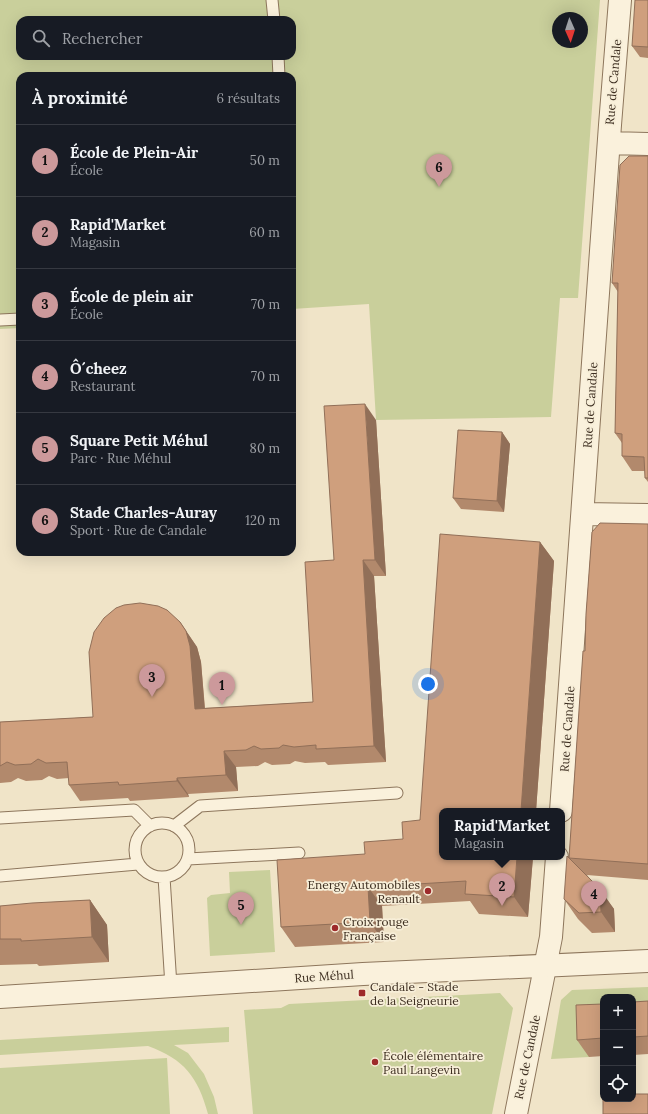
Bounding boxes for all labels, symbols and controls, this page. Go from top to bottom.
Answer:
north arrow [552,12,588,48]
search box [16,16,296,60]
icon: search [30,27,52,49]
text: Rechercher [62,29,142,48]
street label: Rue de Candale [602,38,624,126]
text: À proximité [32,87,128,109]
text: 6 résultats [216,90,280,107]
text: École de Plein-Air [70,143,198,162]
text: 1 [42,152,48,169]
text: 50 m [250,152,280,169]
pin: 6 [426,154,452,187]
text: École [70,162,103,179]
text: Rapid'Market [70,215,166,234]
text: 2 [42,224,48,241]
text: 60 m [249,224,280,241]
text: Magasin [70,234,120,251]
text: École de plein air [70,287,193,306]
text: 3 [41,296,49,313]
text: 70 m [251,296,280,313]
text: École [70,306,103,323]
text: Ô´cheez [70,359,127,378]
street label: Rue de Candale [580,361,601,449]
text: 4 [41,368,49,385]
text: 70 m [251,368,280,385]
text: Restaurant [70,378,136,395]
text: Square Petit Méhul [70,431,208,450]
text: 5 [41,440,49,457]
text: 80 m [250,440,280,457]
text: Parc · Rue Méhul [70,450,171,467]
text: Stade Charles-Auray [70,503,217,522]
text: 6 [41,512,49,529]
text: 120 m [245,512,280,529]
text: Sport · Rue de Candale [70,522,207,539]
pin: 3 [139,664,165,697]
pin: 1 [209,672,235,705]
your location [418,674,438,694]
street label: Rue de Candale [557,685,578,773]
popup [439,808,565,860]
text: Rapid'Market [454,816,550,835]
text: Magasin [454,835,504,852]
pin: 2 [489,873,515,906]
place label: Energy Automobiles Renault [307,877,420,906]
pin: 4 [581,881,607,914]
marker: Energy Automobiles Renault [423,886,433,896]
pin: 5 [228,892,254,925]
place label: Croix rouge Française [343,914,409,943]
marker: Croix rouge Française [330,923,340,933]
street label: Rue Méhul [294,966,354,986]
place label: Candale - Stade de la Seigneurie [370,979,459,1008]
marker: Candale - Stade de la Seigneurie [357,988,367,998]
map controls [600,994,636,1102]
button: + [600,994,636,1030]
street label: Rue de Candale [511,1013,543,1101]
button: − [600,1030,636,1066]
place label: École élémentaire Paul Langevin [383,1048,484,1077]
marker: École élémentaire Paul Langevin [370,1057,380,1067]
button: locate [600,1066,636,1102]

